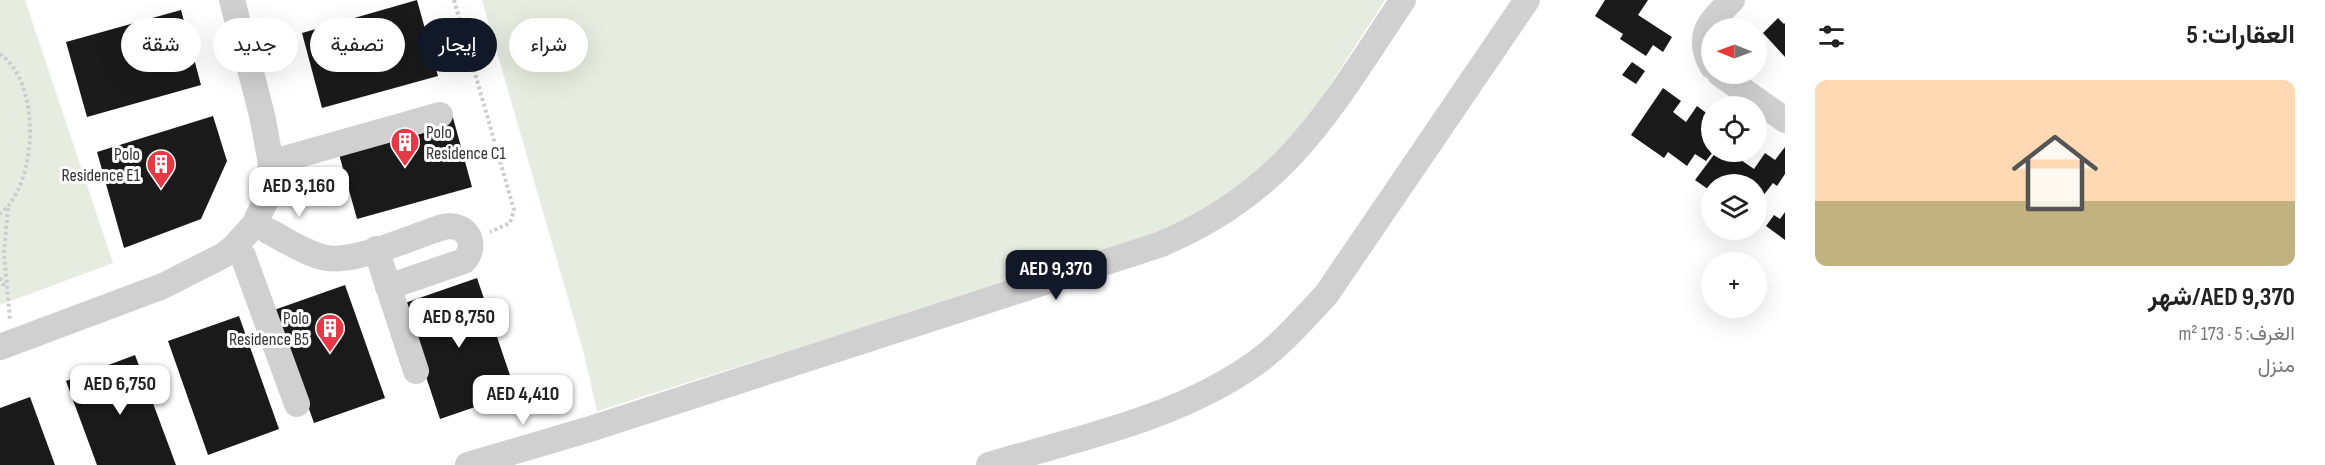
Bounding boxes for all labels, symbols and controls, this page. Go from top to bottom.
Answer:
chip: شقة [121,18,201,72]
chip: جديد [213,18,298,72]
chip: تصفية [310,18,405,72]
chip: إيجار [417,18,497,72]
chip: شراء [509,18,588,72]
north arrow [1701,18,1767,84]
map controls [1701,18,1767,318]
icon: filters [1815,20,1848,53]
text: العقارات: 5 [2187,20,2295,51]
button: locate [1701,96,1767,162]
icon: home [2001,119,2109,227]
place label: Polo Residence C1 [426,122,507,164]
building icon: Polo Residence C1 [389,126,421,168]
place label: Polo Residence E1 [61,144,141,186]
building icon: Polo Residence E1 [145,148,177,190]
pin: AED 3,160 [230,167,368,218]
text: AED 3,160 [263,174,335,198]
button: layers [1701,174,1767,240]
pin: AED 9,370 [987,250,1125,301]
button: + [1701,252,1767,318]
text: AED 9,370 [1020,257,1092,281]
text: AED 9,370/شهر [2148,282,2295,313]
pin: AED 8,750 [390,298,528,349]
text: AED 8,750 [423,305,495,329]
place label: Polo Residence B5 [229,308,309,350]
building icon: Polo Residence B5 [314,312,346,354]
text: الغرف: 5 · 173 m² [2179,322,2295,346]
text: منزل [2258,354,2295,378]
pin: AED 6,750 [51,365,189,416]
text: AED 6,750 [84,372,156,396]
pin: AED 4,410 [454,375,592,426]
text: AED 4,410 [487,382,559,406]

